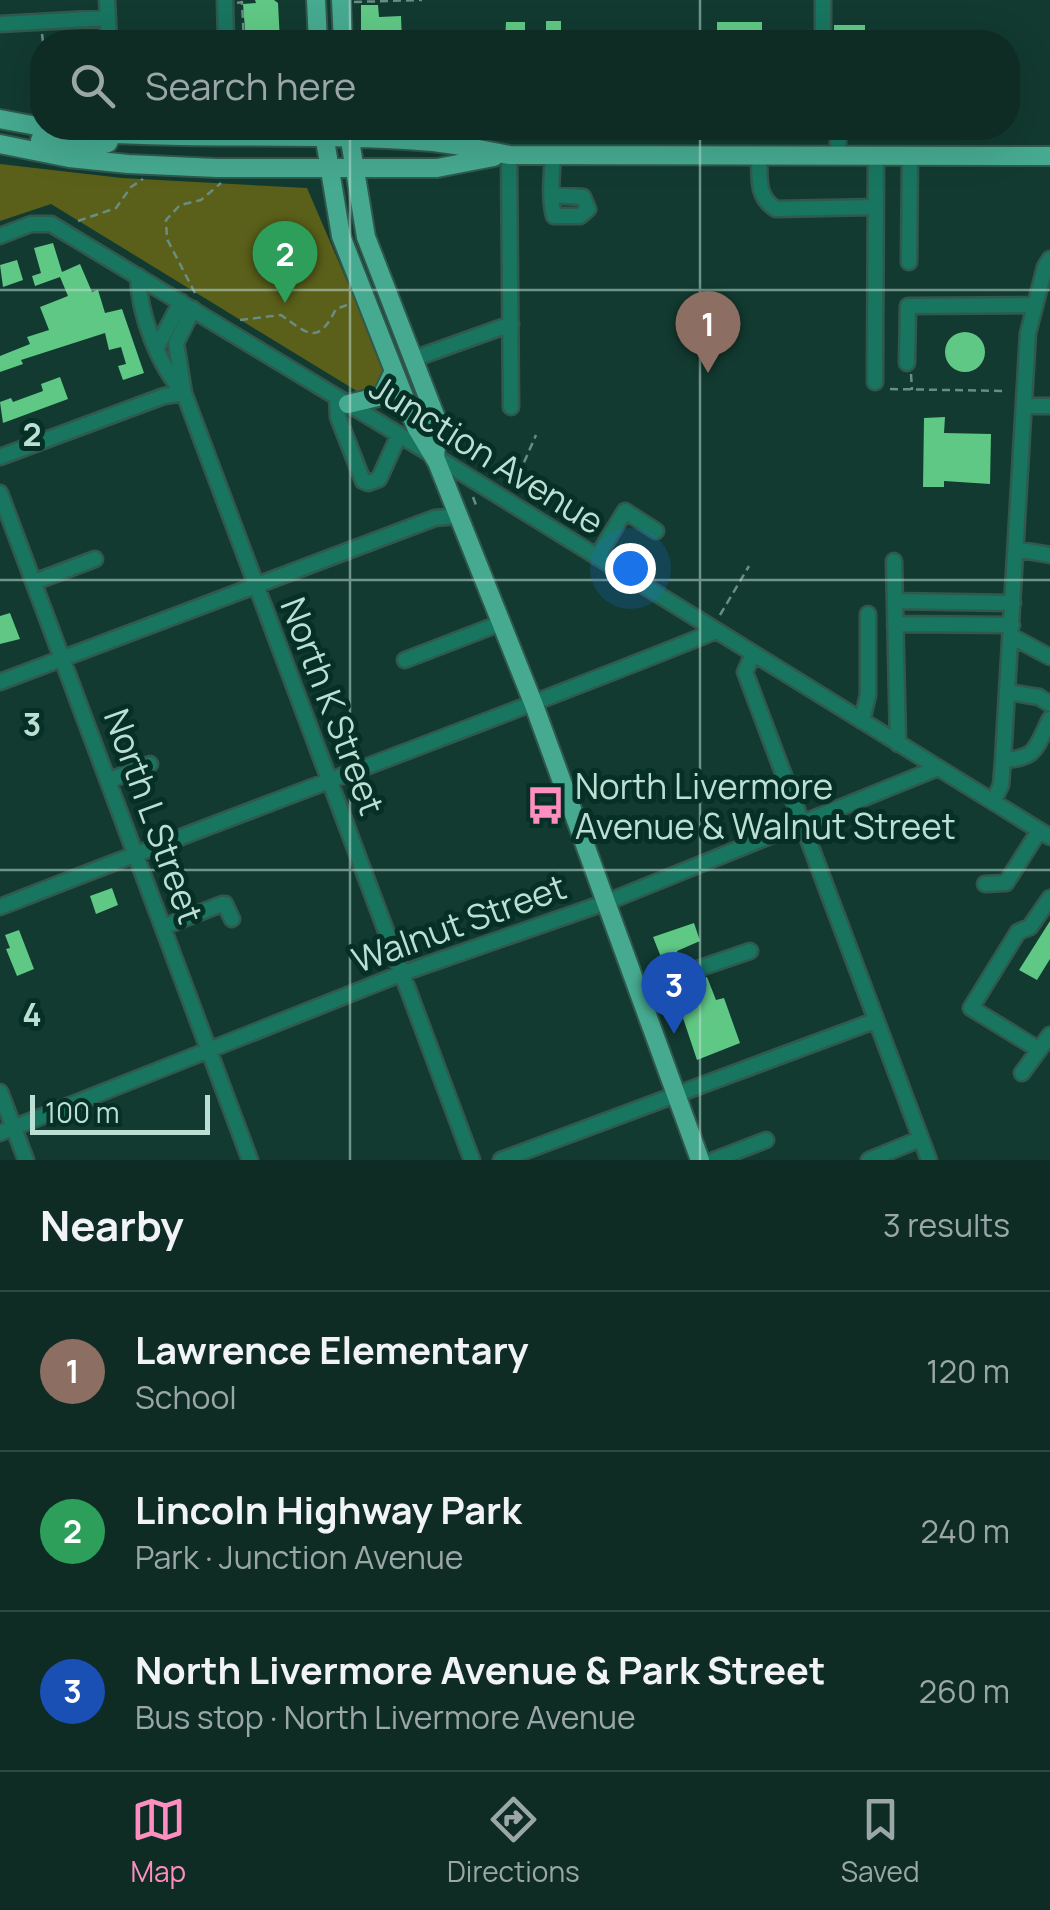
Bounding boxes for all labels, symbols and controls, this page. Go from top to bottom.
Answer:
search box [30,30,1020,140]
icon: search [65,58,120,113]
text: Search here [145,59,356,111]
pin: 2 [252,220,318,303]
pin: 1 [676,290,740,373]
street label: Junction Avenue [361,363,613,545]
text: 2 [22,412,42,456]
your location [605,543,656,594]
street label: North K Street [270,591,396,821]
text: 3 [23,702,41,746]
street label: North L Street [93,702,215,930]
place label: North Livermore Avenue & Walnut Street [575,762,956,850]
bus stop icon: North Livermore Avenue & Walnut Street [524,785,566,827]
street label: Walnut Street [345,862,573,984]
pin: 3 [642,952,706,1034]
text: 4 [22,992,42,1036]
scale bar [30,1090,210,1134]
text: 100 m [45,1093,119,1131]
text: Nearby [40,1196,184,1254]
text: 3 results [883,1203,1010,1247]
text: Lawrence Elementary [135,1323,528,1375]
text: 1 [65,1349,80,1393]
text: 120 m [926,1349,1010,1393]
text: School [135,1375,237,1419]
text: Lincoln Highway Park [135,1483,522,1535]
text: 2 [63,1509,82,1553]
text: 240 m [920,1509,1010,1553]
text: Park · Junction Avenue [135,1535,463,1579]
text: North Livermore Avenue & Park Street [135,1643,825,1695]
text: 3 [63,1669,82,1713]
text: 260 m [919,1669,1010,1713]
text: Bus stop · North Livermore Avenue [135,1695,636,1739]
tab: Map [130,1792,186,1890]
tab: Directions [447,1792,580,1890]
tab: Saved [841,1792,920,1890]

